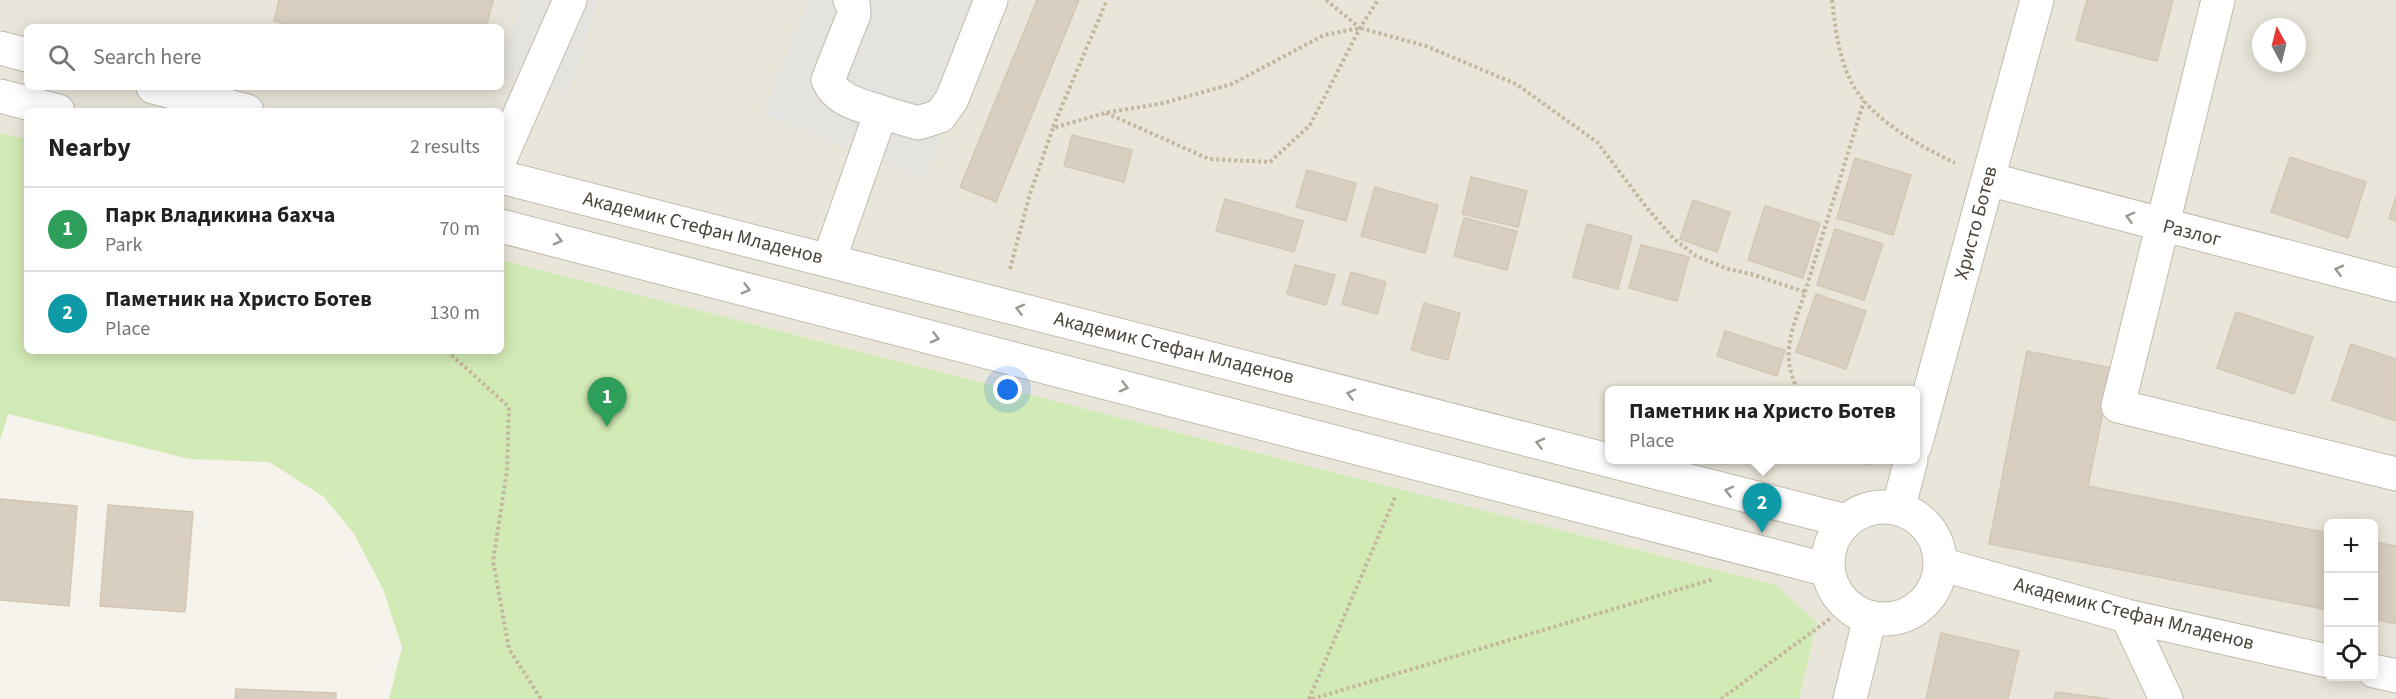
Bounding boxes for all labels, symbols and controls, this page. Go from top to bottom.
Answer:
north arrow [2252,18,2306,72]
search box [24,24,504,90]
icon: search [45,41,78,74]
text: Search here [93,41,201,73]
text: Nearby [48,129,131,166]
text: 2 results [410,133,480,161]
street label: Христо Ботев [1947,163,2005,283]
street label: Академик Стефан Младенов [580,185,826,271]
text: Парк Владикина бахча [105,199,335,231]
one-way arrow [2125,212,2136,224]
street label: Разлог [2160,212,2224,254]
text: 1 [62,215,73,243]
text: 70 m [440,215,480,243]
text: Park [105,231,142,259]
one-way arrow [552,233,562,246]
one-way arrow [2334,265,2344,278]
one-way arrow [741,282,751,295]
text: Паметник на Христо Ботев [105,283,372,315]
text: 2 [62,299,73,327]
text: 130 m [430,299,480,327]
one-way arrow [1015,303,1025,316]
street label: Академик Стефан Младенов [1051,305,1297,391]
text: Place [105,315,150,343]
one-way arrow [930,331,940,344]
your location [993,375,1022,404]
pin: 1 [588,378,626,427]
one-way arrow [1119,380,1129,393]
popup [1605,386,1920,464]
one-way arrow [1346,389,1357,401]
text: Паметник на Христо Ботев [1629,395,1896,427]
text: Place [1629,427,1674,455]
one-way arrow [1535,437,1545,450]
pin: 2 [1742,484,1782,533]
one-way arrow [1724,486,1734,499]
map controls [2324,519,2378,681]
button: + [2324,519,2378,573]
street label: Академик Стефан Младенов [2011,571,2257,657]
button: − [2324,573,2378,627]
button: locate [2324,627,2378,681]

